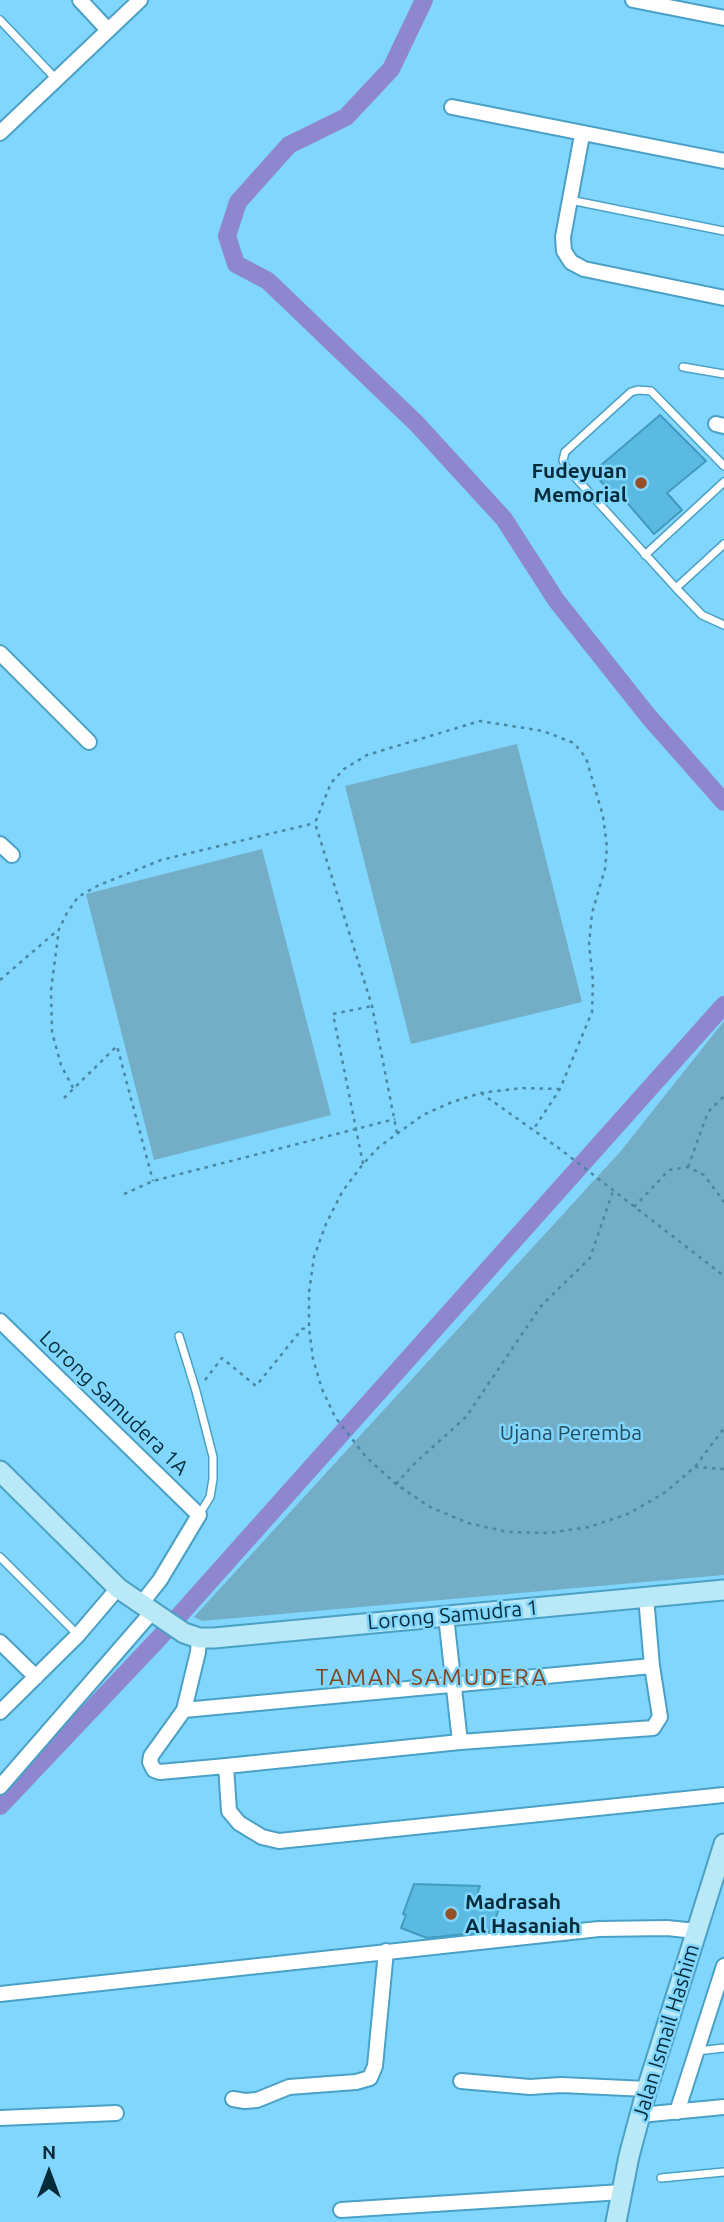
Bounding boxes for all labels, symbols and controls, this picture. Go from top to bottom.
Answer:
place label: Fudeyuan Memorial [532,458,627,508]
marker: Fudeyuan Memorial [633,475,649,491]
street label: Lorong Samudera 1A [34,1326,194,1480]
park label: Ujana Peremba [500,1420,642,1446]
street label: Lorong Samudra 1 [366,1595,540,1635]
district label: TAMAN SAMUDERA [317,1663,547,1691]
place label: Madrasah Al Hasaniah [465,1889,581,1939]
marker: Madrasah Al Hasaniah [443,1906,459,1922]
street label: Jalan Ismail Hashim [627,1941,705,2123]
north arrow [14,2138,84,2208]
text: N [42,2141,56,2163]

